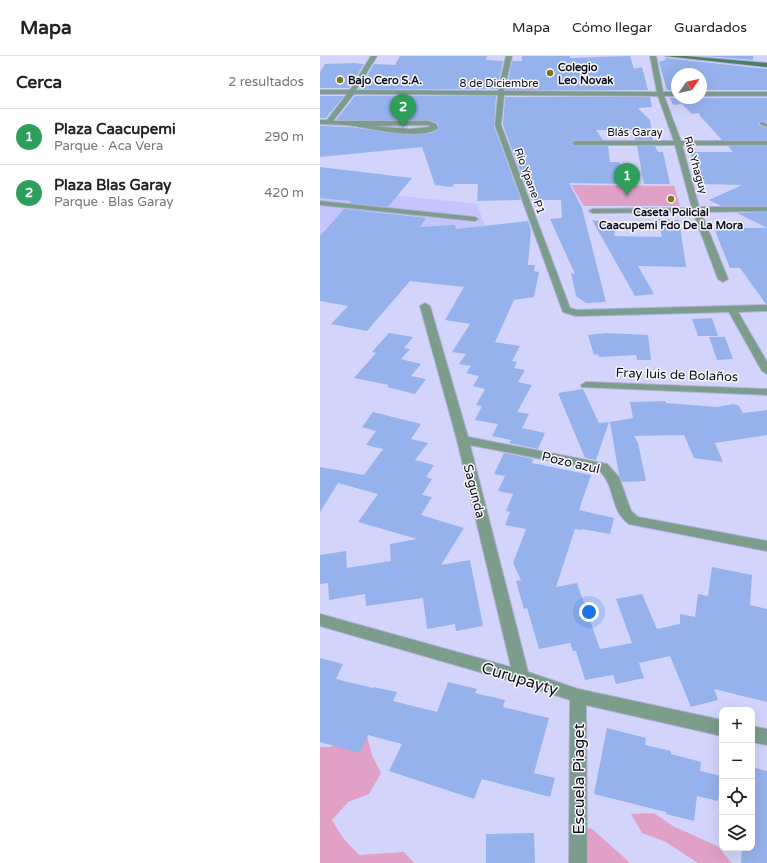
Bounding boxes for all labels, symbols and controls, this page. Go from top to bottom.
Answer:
text: Mapa [20,17,72,39]
text: Mapa [512,19,550,36]
text: Cómo llegar [572,19,652,36]
text: Guardados [674,19,747,36]
place label: Colegio Leo Novak [558,61,613,87]
marker: Colegio Leo Novak [545,68,555,78]
north arrow [671,68,707,104]
text: Cerca [16,72,62,93]
text: 2 resultados [228,74,304,90]
place label: Bajo Cero S.A. [348,74,422,88]
marker: Bajo Cero S.A. [335,75,345,85]
street label: 8 de Diciembre [460,77,538,90]
pin: 2 [390,94,416,127]
text: Plaza Caacupemi [54,120,176,138]
street label: Blás Garay [607,126,663,139]
text: 1 [25,129,33,145]
text: 290 m [264,129,304,145]
street label: Río Yhaguy [681,135,710,196]
text: Parque · Aca Vera [54,138,163,154]
street label: Río Ypane P1 [512,146,548,216]
pin: 1 [614,163,640,196]
text: Plaza Blas Garay [54,176,171,194]
text: 2 [25,185,33,201]
text: 420 m [264,185,304,201]
text: Parque · Blas Garay [54,194,173,210]
marker: Caseta Policial Caacupemi Fdo De La Mora [666,194,676,204]
place label: Caseta Policial Caacupemi Fdo De La Mora [599,206,743,233]
street label: Fray luis de Bolaños [615,365,738,385]
street label: Pozo azul [540,449,601,477]
street label: Sagunda [460,463,488,520]
your location [579,602,599,622]
street label: Curupayty [479,658,561,700]
map controls [719,707,755,851]
button: + [719,707,755,743]
street label: Escuela Piaget [569,723,589,835]
button: − [719,743,755,779]
button: locate [719,779,755,815]
button: layers [719,815,755,851]

